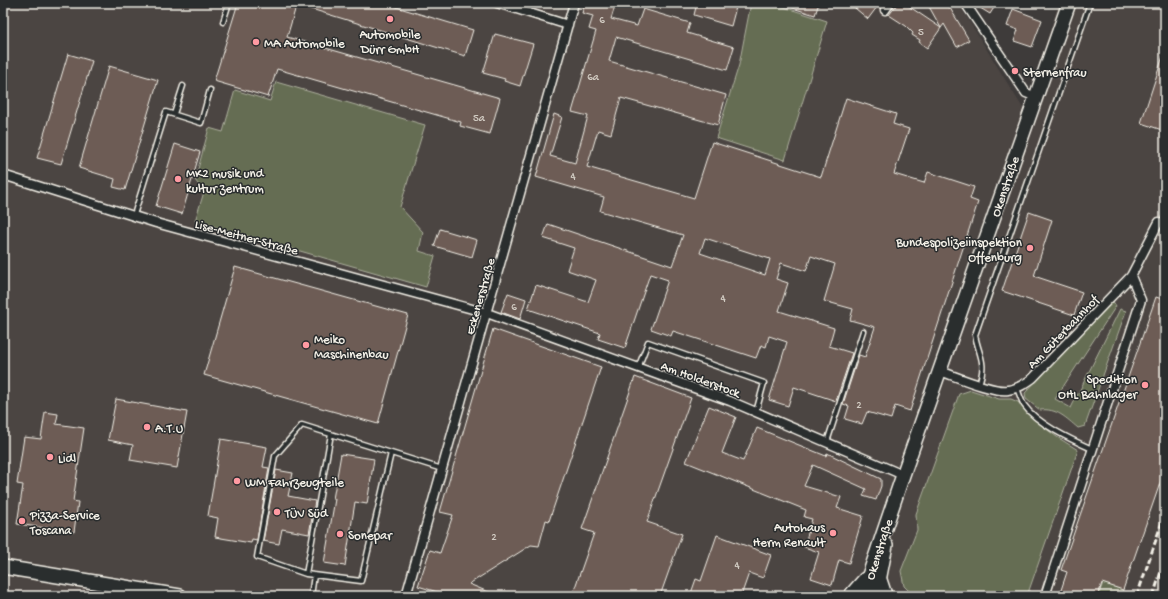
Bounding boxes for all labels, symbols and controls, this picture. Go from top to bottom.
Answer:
marker: Automobile Dürr GmbH [385,14,395,24]
house number: 6 [599,15,605,27]
house number: 5 [918,27,924,39]
place label: Automobile Dürr GmbH [359,28,421,58]
marker: MA Automobile [251,37,261,47]
place label: MA Automobile [264,37,345,52]
marker: Sternenfrau [1010,66,1020,76]
place label: Sternenfrau [1023,66,1087,81]
house number: 6a [587,72,600,84]
house number: 5a [473,113,486,125]
street label: Okenstraße [989,154,1024,219]
place label: MK2 musik und kultur zentrum [186,167,265,197]
house number: 4 [570,171,576,183]
marker: MK2 musik und kultur zentrum [173,174,183,184]
street label: Lise-Meitner-Straße [193,217,300,259]
place label: Bundespolizeiinspektion Offenburg [895,236,1023,266]
marker: Bundespolizeiinspektion Offenburg [1025,243,1035,253]
street label: Eckenerstraße [463,256,500,337]
street label: Am Güterbahnhof [1025,292,1103,372]
house number: 4 [720,293,726,305]
house number: 6 [511,302,517,314]
place label: Meiko Maschinenbau [314,333,388,363]
marker: Meiko Maschinenbau [301,340,311,350]
street label: Am Holderstock [659,359,743,402]
place label: Spedition OHL Bahnlager [1058,373,1138,403]
marker: Spedition OHL Bahnlager [1140,380,1150,390]
house number: 2 [856,400,862,412]
marker: A.T.U [142,422,152,432]
place label: A.T.U [155,422,184,437]
marker: Lidl [45,452,55,462]
place label: Lidl [58,452,76,467]
marker: WM Fahrzeugteile [232,476,242,486]
place label: WM Fahrzeugteile [245,476,344,491]
marker: TÜV Süd [272,507,282,517]
place label: TÜV Süd [284,507,329,522]
place label: Pizza-Service Toscana [29,509,100,539]
marker: Pizza-Service Toscana [17,516,27,526]
street label: Okenstraße [864,517,897,582]
place label: Autohaus Herm Renault [753,521,827,551]
marker: Autohaus Herm Renault [828,528,838,538]
marker: Sonepar [335,529,345,539]
place label: Sonepar [348,529,393,544]
house number: 2 [491,532,497,544]
house number: 4 [734,560,740,572]

